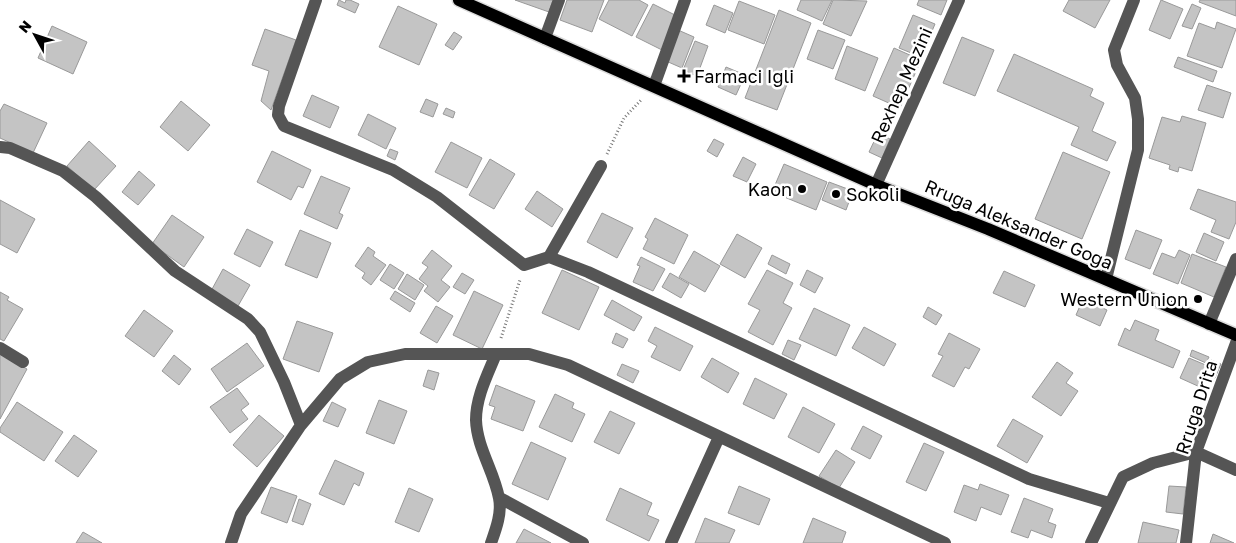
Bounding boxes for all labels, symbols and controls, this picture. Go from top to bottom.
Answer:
north arrow [10,10,60,60]
text: N [15,17,35,36]
street label: Rexhep Mezini [866,23,936,147]
place label: Farmaci Igli [694,65,794,87]
marker: Farmaci Igli [678,70,690,82]
street label: Rruga Aleksander Goga [922,174,1116,274]
place label: Kaon [748,178,792,200]
marker: Kaon [796,183,808,195]
place label: Sokoli [846,183,900,205]
marker: Sokoli [830,188,842,200]
place label: Western Union [1060,288,1188,310]
marker: Western Union [1192,293,1204,305]
street label: Rruga Drita [1170,357,1222,457]

